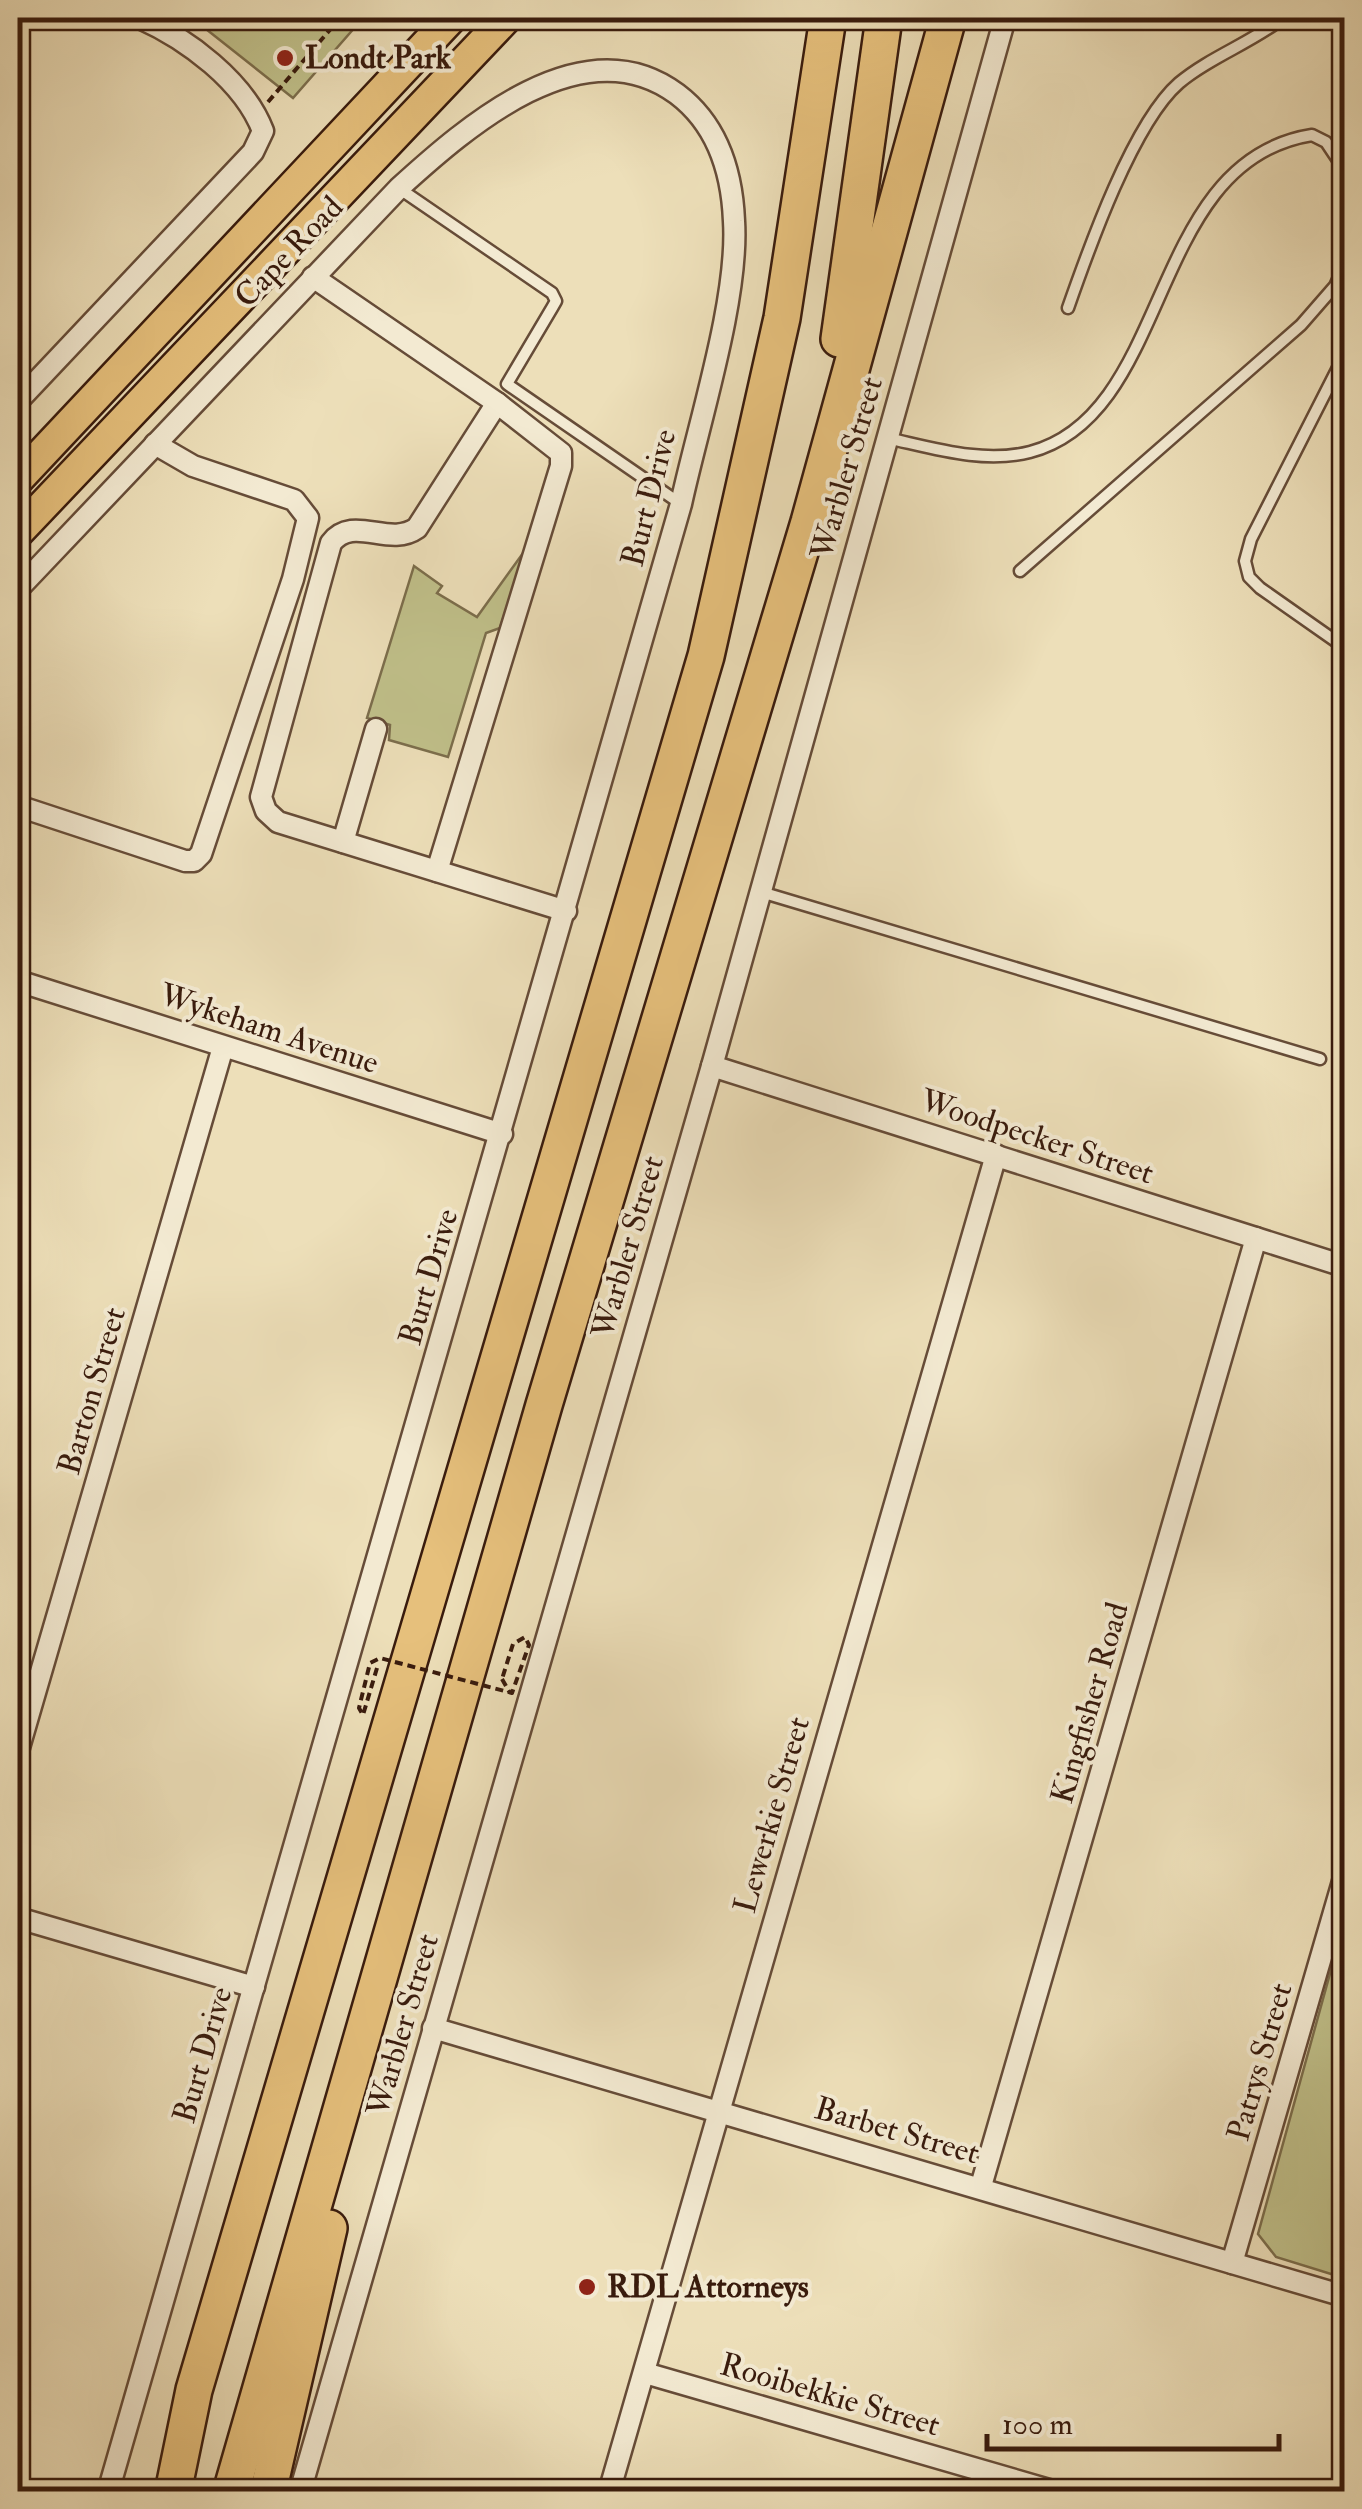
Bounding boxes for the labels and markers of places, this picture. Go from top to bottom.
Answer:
place label: Londt Park [305,38,452,78]
marker: Londt Park [274,47,296,69]
place label: RDL Attorneys [607,2267,809,2307]
marker: RDL Attorneys [576,2276,598,2298]

